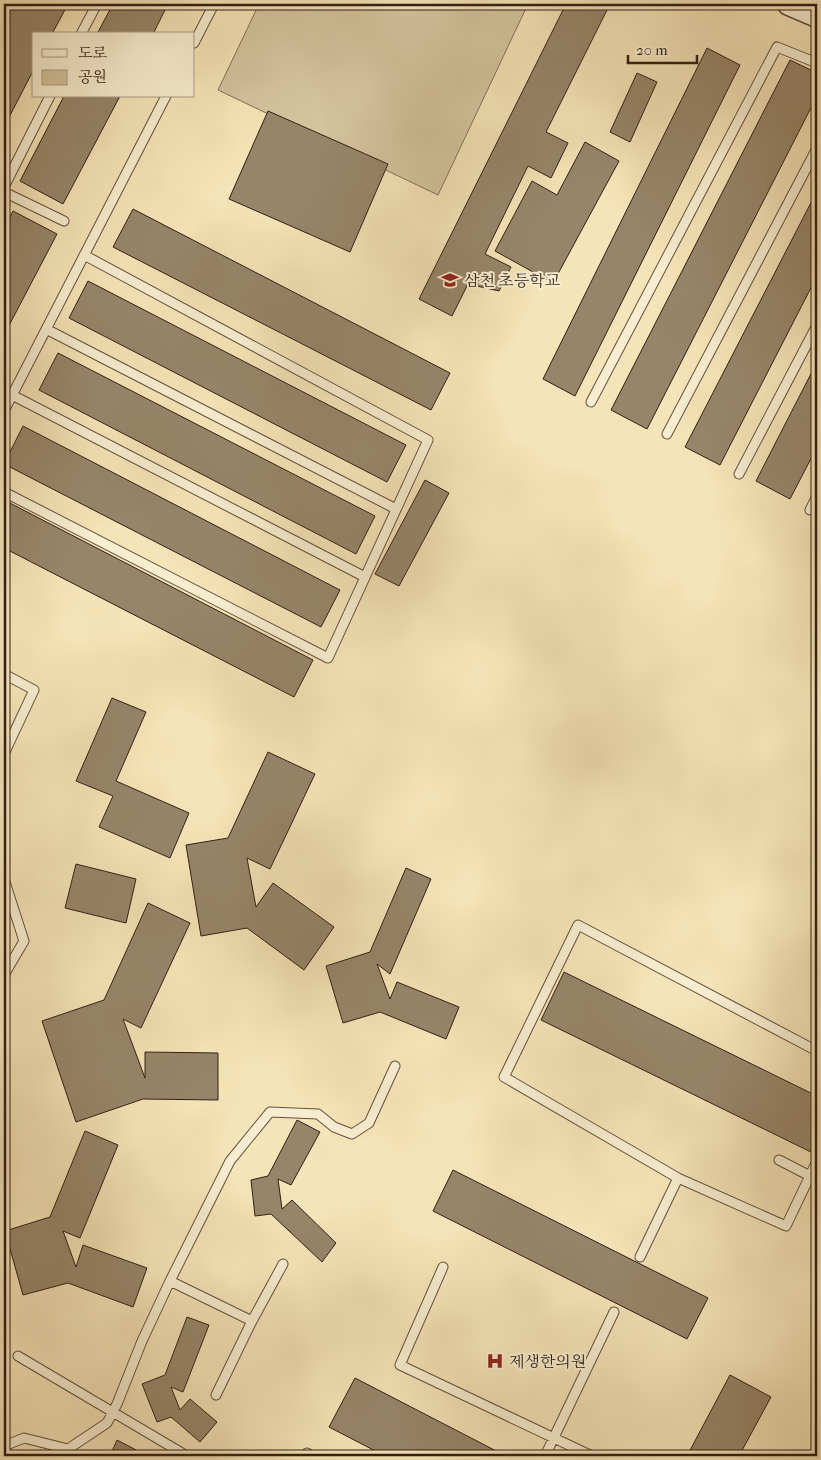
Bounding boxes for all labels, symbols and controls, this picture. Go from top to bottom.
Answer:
legend [32,32,195,98]
scale bar [628,32,697,64]
text: 20 m [636,41,668,59]
text: 도로 [78,44,107,62]
text: 공원 [78,68,107,86]
school or university icon: 삼천 초등학교 [440,270,460,290]
place label: 삼천 초등학교 [464,271,560,290]
hospital icon: 제생한의원 [485,1351,505,1371]
place label: 제생한의원 [509,1352,586,1371]

